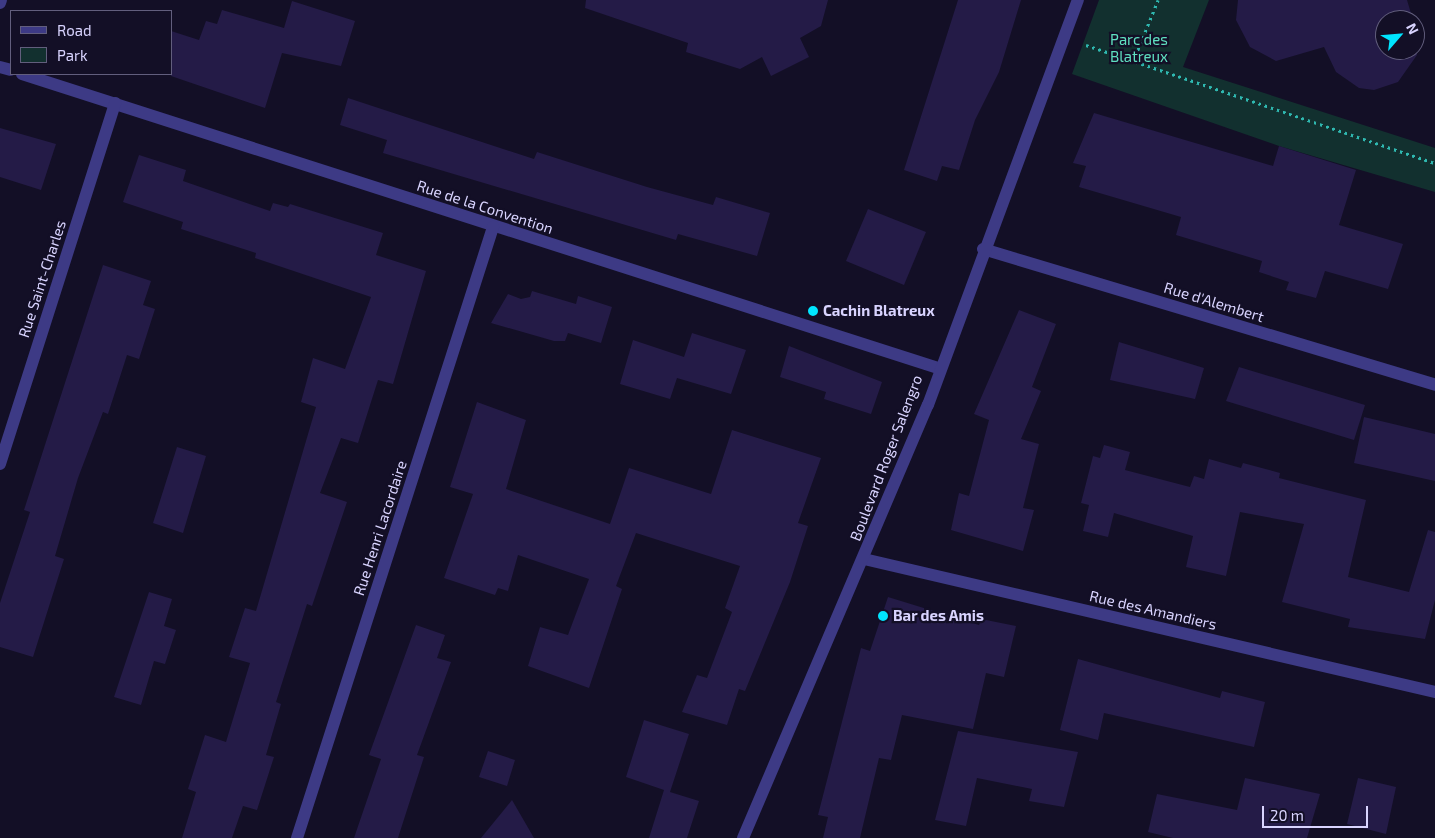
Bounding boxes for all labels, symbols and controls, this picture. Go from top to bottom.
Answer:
legend [10,10,172,75]
north arrow [1375,10,1425,60]
text: N [1403,20,1423,37]
text: Road [57,21,92,39]
park label: Parc des Blatreux [1110,30,1168,65]
text: Park [57,46,88,64]
street label: Rue de la Convention [415,176,555,238]
street label: Rue Saint-Charles [15,218,69,340]
street label: Rue d'Alembert [1162,278,1266,326]
place label: Cachin Blatreux [823,302,935,320]
marker: Cachin Blatreux [807,305,819,317]
street label: Boulevard Roger Salengro [846,372,926,544]
street label: Rue Henri Lacordaire [350,458,410,598]
street label: Rue des Amandiers [1088,587,1218,633]
place label: Bar des Amis [893,607,985,625]
marker: Bar des Amis [877,610,889,622]
scale bar [1265,796,1371,828]
text: 20 m [1270,806,1304,824]

